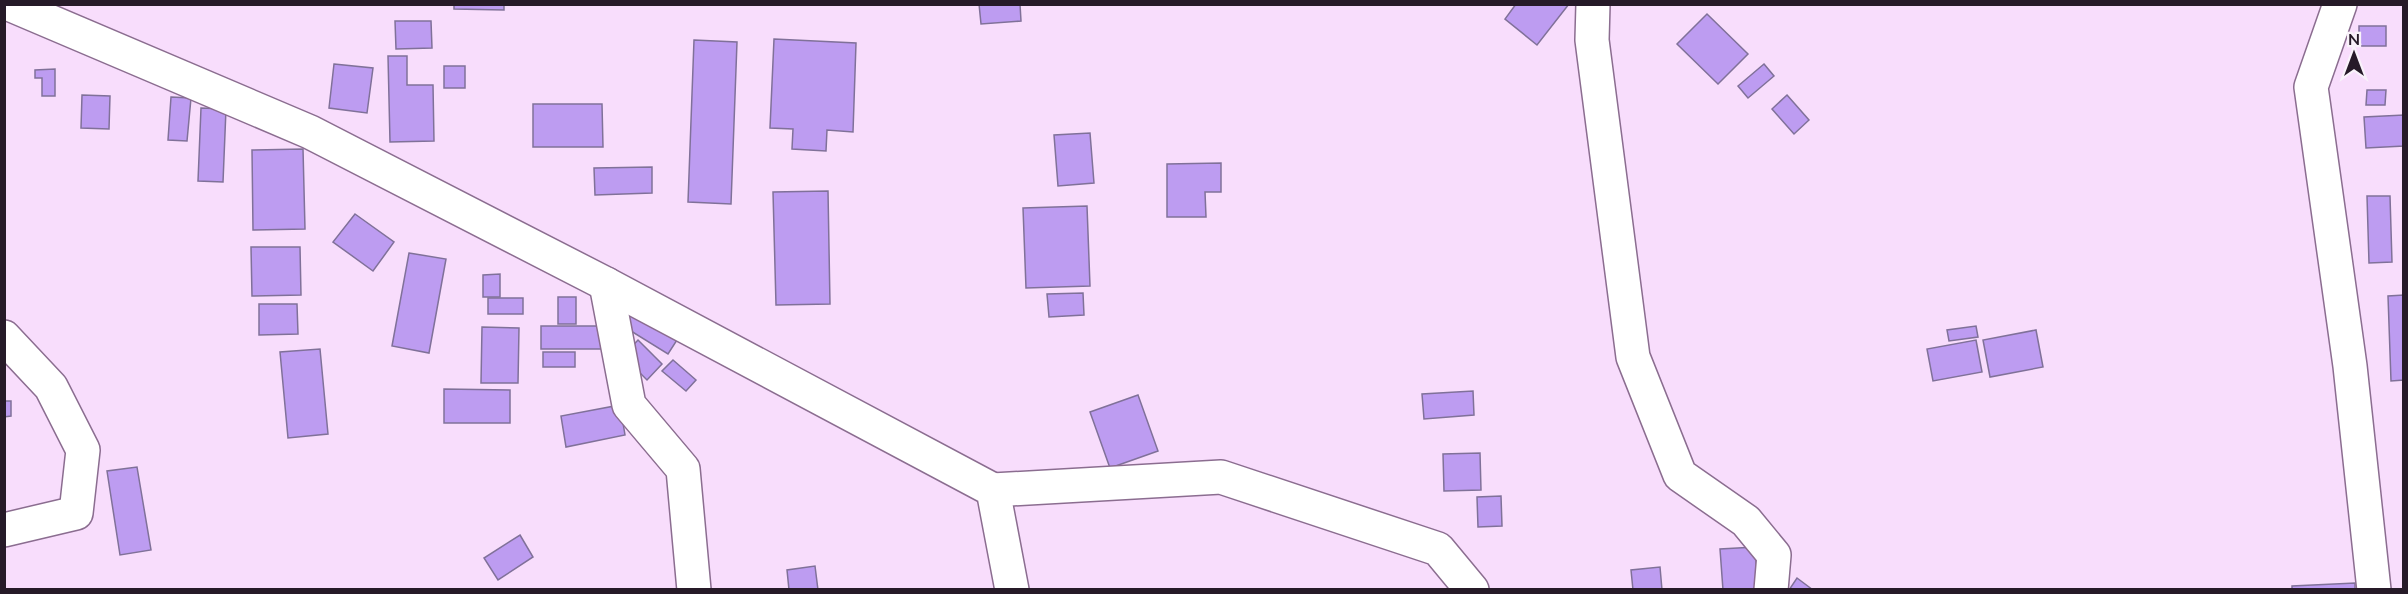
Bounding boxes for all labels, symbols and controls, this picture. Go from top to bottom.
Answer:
north arrow [2324,24,2384,84]
text: N [2348,29,2360,49]

